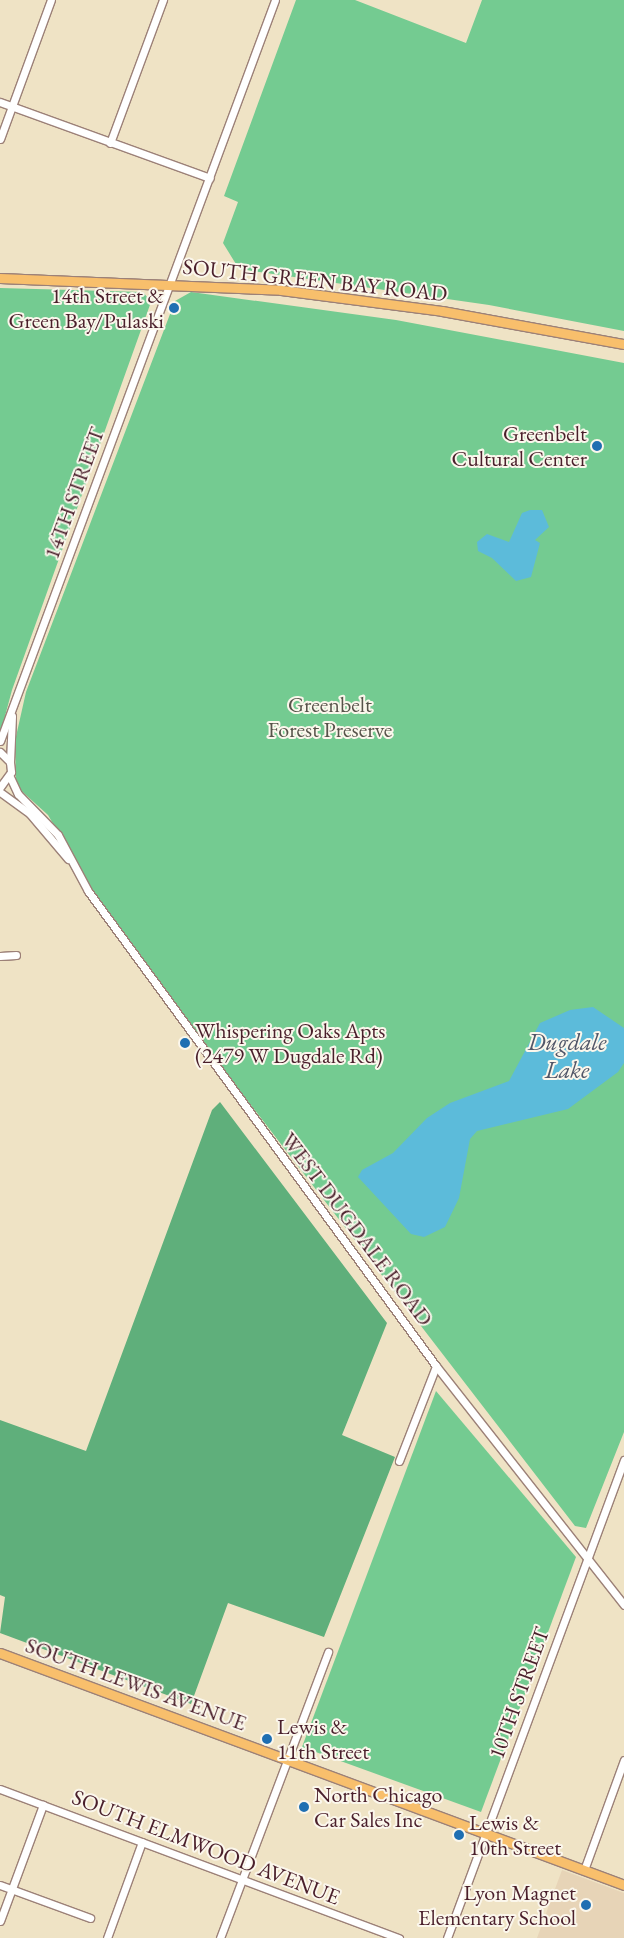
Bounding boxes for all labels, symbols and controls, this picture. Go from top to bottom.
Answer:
street label: SOUTH GREEN BAY ROAD [181,253,449,307]
place label: 14th Street & Green Bay/Pulaski [8,282,164,334]
marker: 14th Street & Green Bay/Pulaski [168,302,180,314]
place label: Greenbelt Cultural Center [452,420,587,472]
street label: 14TH STREET [38,424,110,562]
marker: Greenbelt Cultural Center [591,440,603,452]
park label: Greenbelt Forest Preserve [268,691,392,742]
place label: Whispering Oaks Apts (2479 W Dugdale Rd) [195,1017,385,1068]
water label: Dugdale Lake [528,1028,606,1084]
marker: Whispering Oaks Apts (2479 W Dugdale Rd) [179,1037,191,1049]
street label: WEST DUGDALE ROAD [276,1127,438,1331]
street label: 10TH STREET [483,1624,555,1762]
street label: SOUTH LEWIS AVENUE [22,1632,250,1736]
place label: Lewis & 11th Street [277,1713,369,1764]
marker: Lewis & 11th Street [261,1733,273,1745]
place label: North Chicago Car Sales Inc [314,1781,443,1832]
street label: SOUTH ELMWOOD AVENUE [68,1784,344,1910]
marker: North Chicago Car Sales Inc [298,1801,310,1813]
place label: Lewis & 10th Street [469,1809,561,1860]
marker: Lewis & 10th Street [453,1829,465,1841]
place label: Lyon Magnet Elementary School [418,1879,576,1930]
marker: Lyon Magnet Elementary School [580,1899,592,1911]

